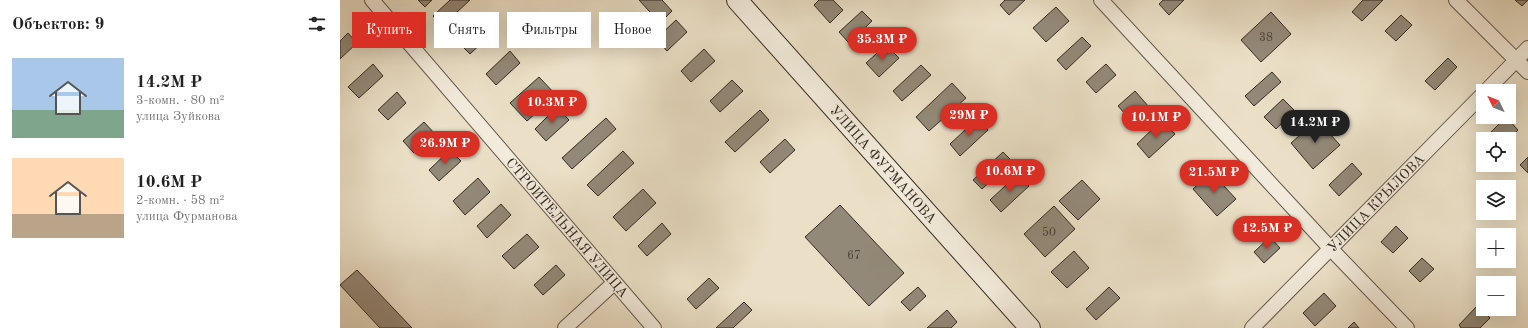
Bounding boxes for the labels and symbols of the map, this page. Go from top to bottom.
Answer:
pin: 35.3M ₽ [845,27,919,61]
house number: 38 [1259,32,1273,44]
north arrow [1476,84,1516,124]
pin: 10.3M ₽ [515,90,589,124]
street label: УЛИЦА ФУРМАНОВА [827,103,939,226]
pin: 29M ₽ [941,103,997,137]
pin: 10.1M ₽ [1119,105,1193,139]
pin: 14.2M ₽ [1278,110,1352,144]
pin: 26.9M ₽ [408,131,482,165]
street label: УЛИЦА КРЫЛОВА [1325,152,1428,255]
street label: СТРОИТЕЛЬНАЯ УЛИЦА [503,156,631,301]
pin: 10.6M ₽ [973,159,1047,193]
pin: 21.5M ₽ [1177,160,1251,194]
pin: 12.5M ₽ [1230,216,1304,250]
house number: 50 [1042,226,1056,239]
house number: 67 [847,250,861,262]

